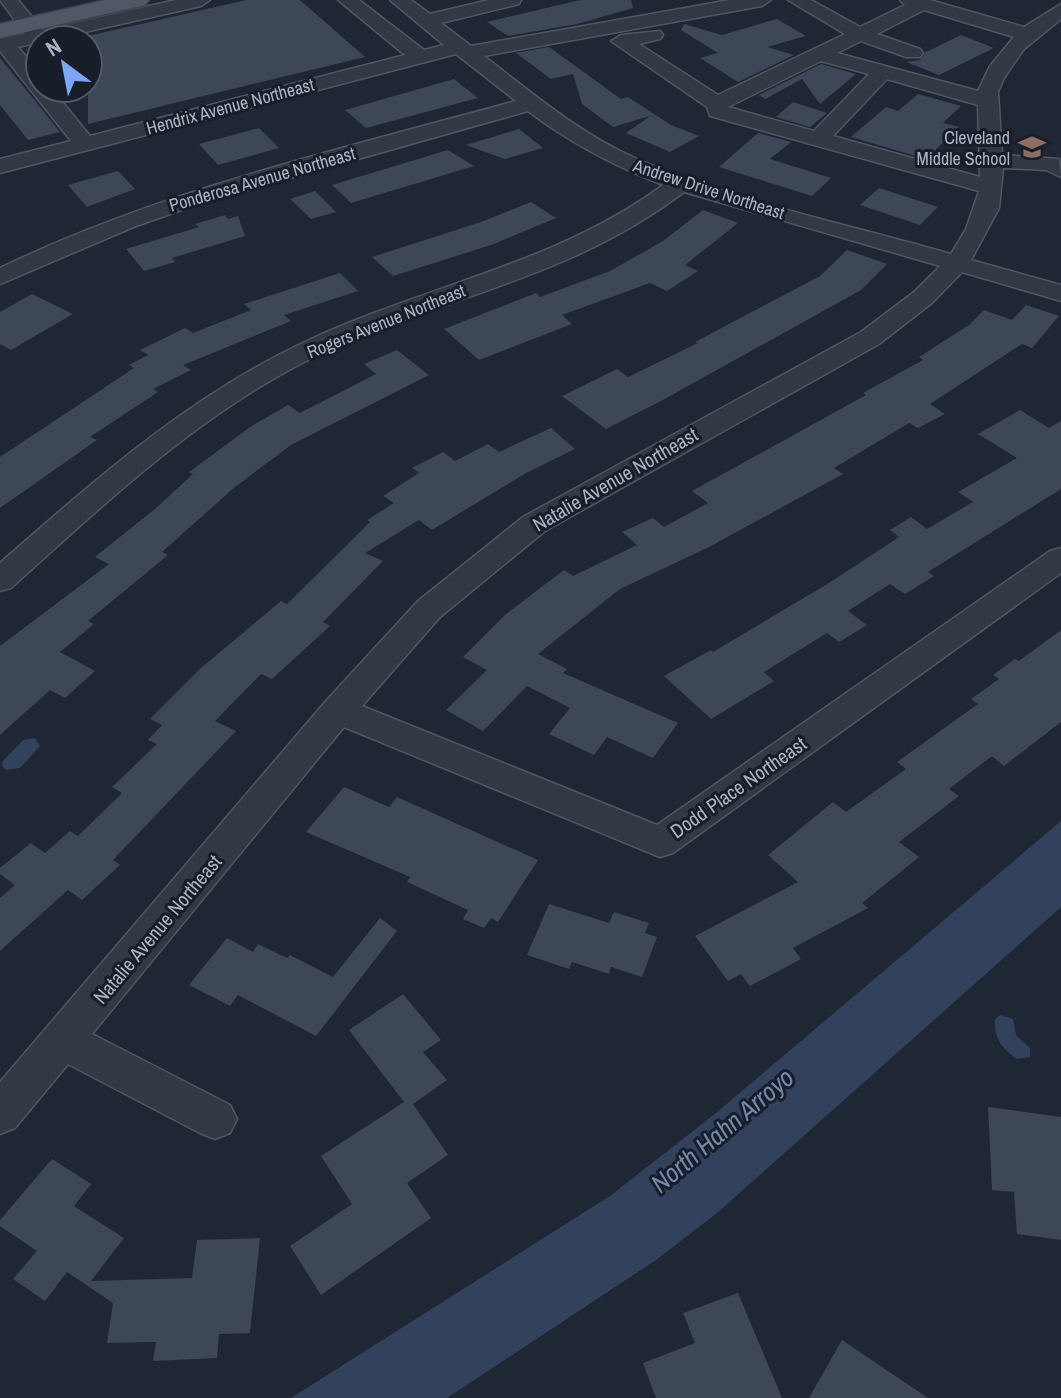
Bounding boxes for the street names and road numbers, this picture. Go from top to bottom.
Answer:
street label: Hendrix Avenue Northeast [143,72,317,140]
street label: Ponderosa Avenue Northeast [166,140,358,218]
street label: Andrew Drive Northeast [629,152,788,225]
street label: Rogers Avenue Northeast [303,278,469,364]
street label: Natalie Avenue Northeast [527,420,703,537]
street label: Dodd Place Northeast [665,730,812,844]
street label: Natalie Avenue Northeast [87,849,228,1009]

